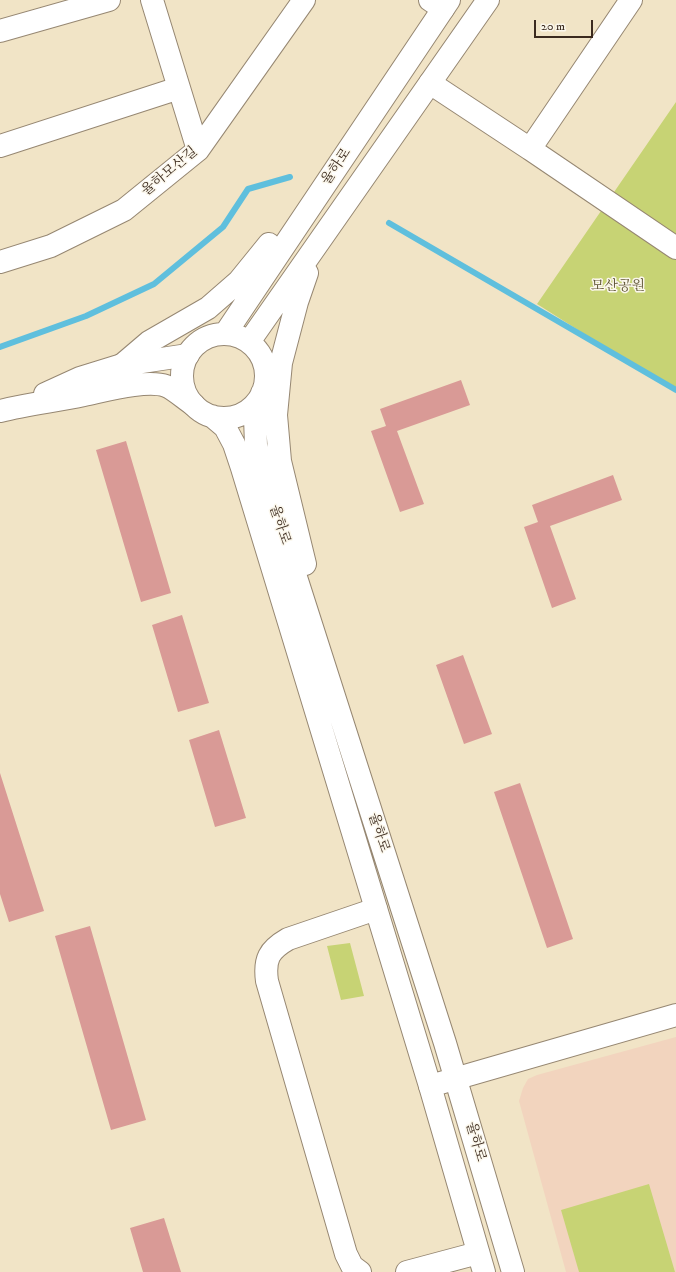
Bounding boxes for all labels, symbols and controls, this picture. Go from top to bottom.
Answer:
scale bar [536,12,595,38]
text: 20 m [541,19,565,34]
street label: 율하모산길 [139,144,201,200]
street label: 율하로 [319,145,355,189]
park label: 모산공원 [591,279,645,295]
street label: 율하로 [265,503,293,547]
street label: 율하로 [364,811,392,855]
street label: 율하로 [461,1120,489,1164]

